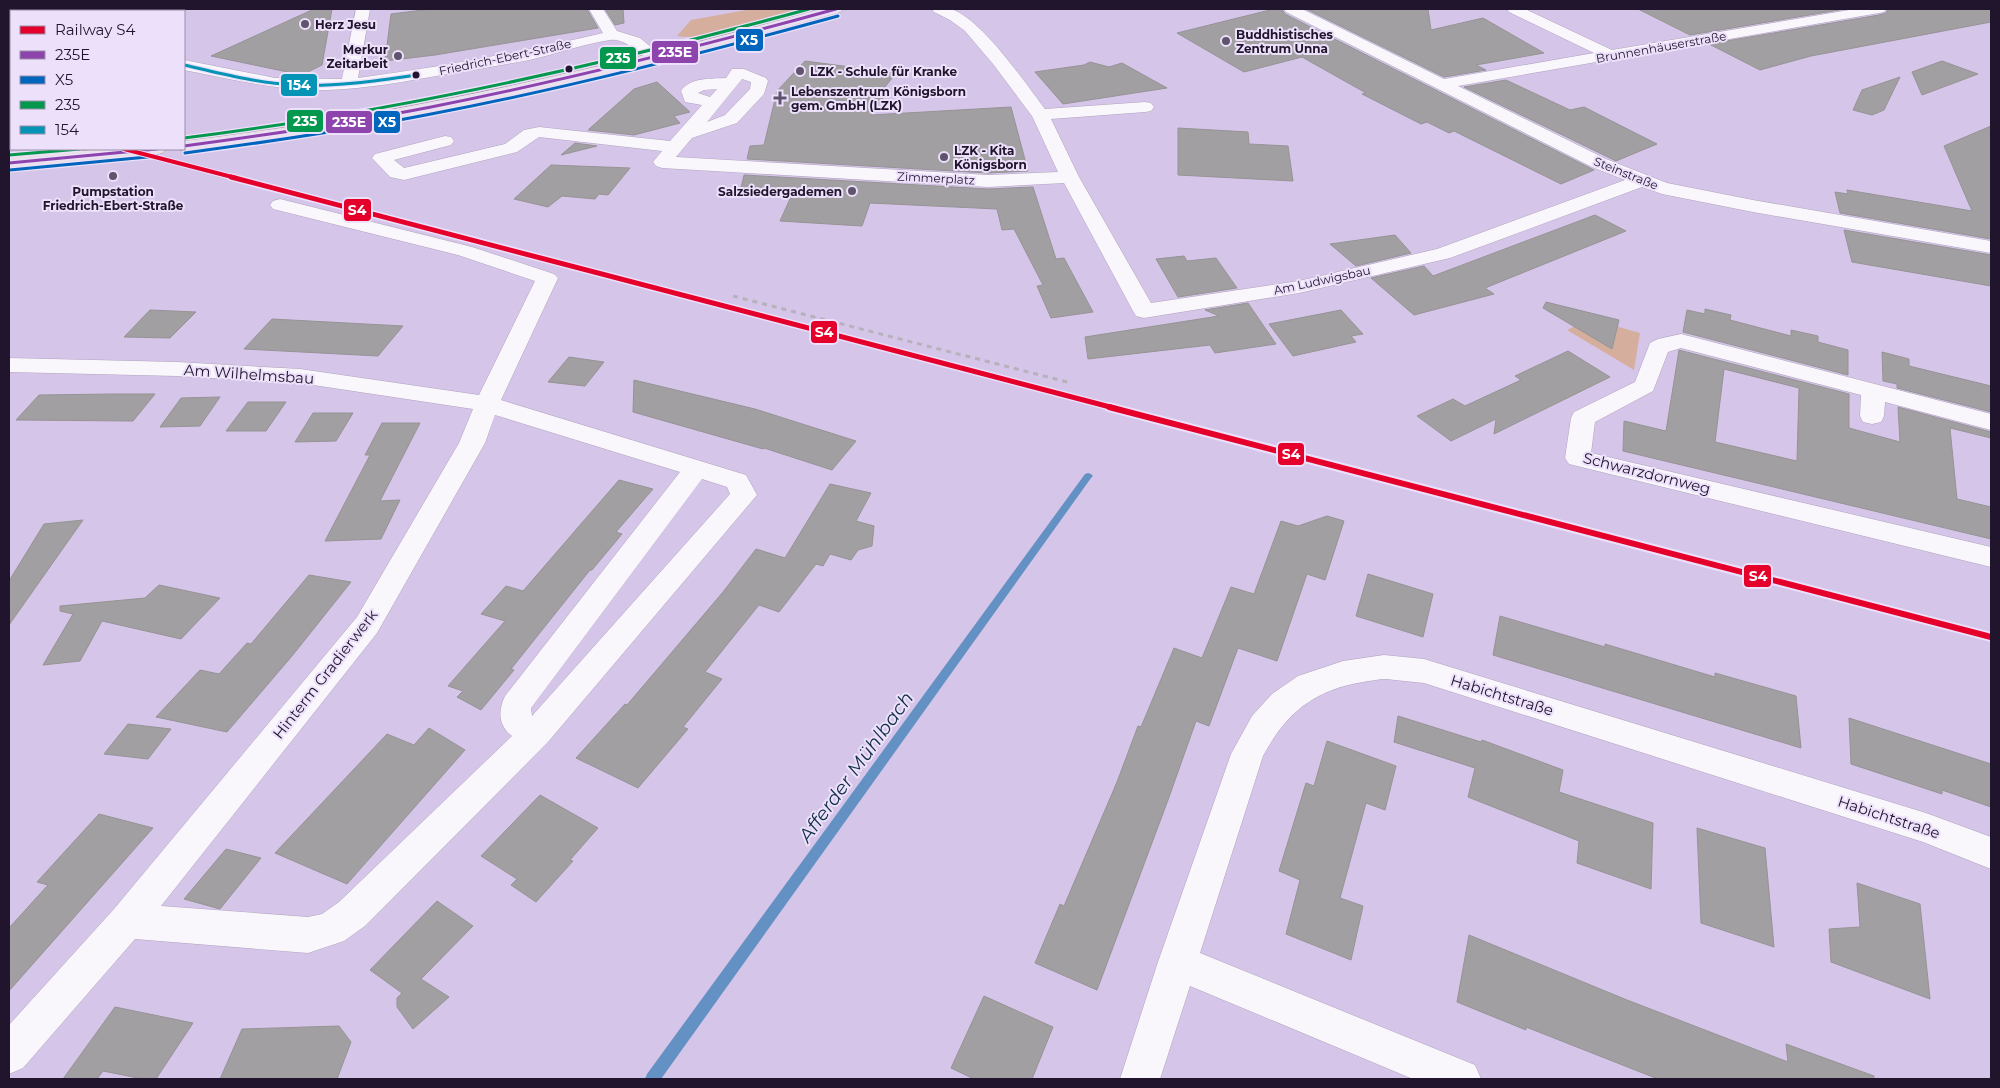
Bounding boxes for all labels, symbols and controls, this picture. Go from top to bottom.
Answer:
legend [10,10,185,150]
place label: Herz Jesu [315,17,376,32]
marker: Herz Jesu [299,18,311,30]
text: Railway S4 [55,20,136,39]
place label: Buddhistisches Zentrum Unna [1236,27,1333,56]
line badge: X5 [735,28,764,52]
street label: Brunnenhäuserstraße [1595,28,1727,66]
text: X5 [740,31,758,49]
marker: Buddhistisches Zentrum Unna [1220,35,1232,47]
street label: Friedrich-Ebert-Straße [438,36,572,78]
line badge: 235E [651,40,699,64]
place label: Merkur Zeitarbeit [327,42,389,71]
text: 235E [658,43,692,61]
text: 235E [55,45,90,64]
line badge: 235 [599,46,637,70]
text: 235 [606,49,630,67]
marker: Merkur Zeitarbeit [392,50,404,62]
unlabelled marker [564,64,574,74]
place label: LZK - Schule für Kranke [810,64,958,79]
marker: LZK - Schule für Kranke [794,65,806,77]
text: X5 [55,70,73,89]
unlabelled marker [411,70,421,80]
line badge: 154 [280,73,318,97]
text: 154 [287,76,311,94]
place label: Lebenszentrum Königsborn gem. GmbH (LZK) [791,84,966,113]
marker: Lebenszentrum Königsborn gem. GmbH (LZK) [773,91,787,105]
text: 235 [55,95,80,114]
line badge: 235 [286,109,324,133]
line badge: 235E [325,110,373,134]
line badge: X5 [373,110,401,134]
text: 235 [293,112,317,130]
text: 235E [332,113,366,131]
text: X5 [378,113,396,131]
text: 154 [55,120,79,139]
place label: LZK - Kita Königsborn [954,143,1027,172]
marker: LZK - Kita Königsborn [938,151,950,163]
street label: Steinstraße [1592,153,1660,193]
street label: Zimmerplatz [897,168,975,188]
marker: Pumpstation Friedrich-Ebert-Straße [107,170,119,182]
place label: Pumpstation Friedrich-Ebert-Straße [43,184,184,213]
place label: Salzsiedergademen [718,184,842,199]
marker: Salzsiedergademen [846,185,858,197]
line badge: S4 [343,198,372,222]
text: S4 [348,201,367,219]
street label: Am Ludwigsbau [1272,262,1372,298]
line badge: S4 [810,320,838,344]
text: S4 [815,323,834,341]
street label: Am Wilhelmsbau [183,360,315,388]
line badge: S4 [1277,442,1305,466]
text: S4 [1282,445,1301,463]
street label: Schwarzdornweg [1581,448,1713,498]
line badge: S4 [1743,564,1772,588]
text: S4 [1749,567,1768,585]
street label: Hinterm Gradierwerk [268,605,382,743]
street label: Habichtstraße [1448,670,1556,720]
water label: Afferder Mühlbach [793,687,918,847]
street label: Habichtstraße [1835,792,1943,842]

